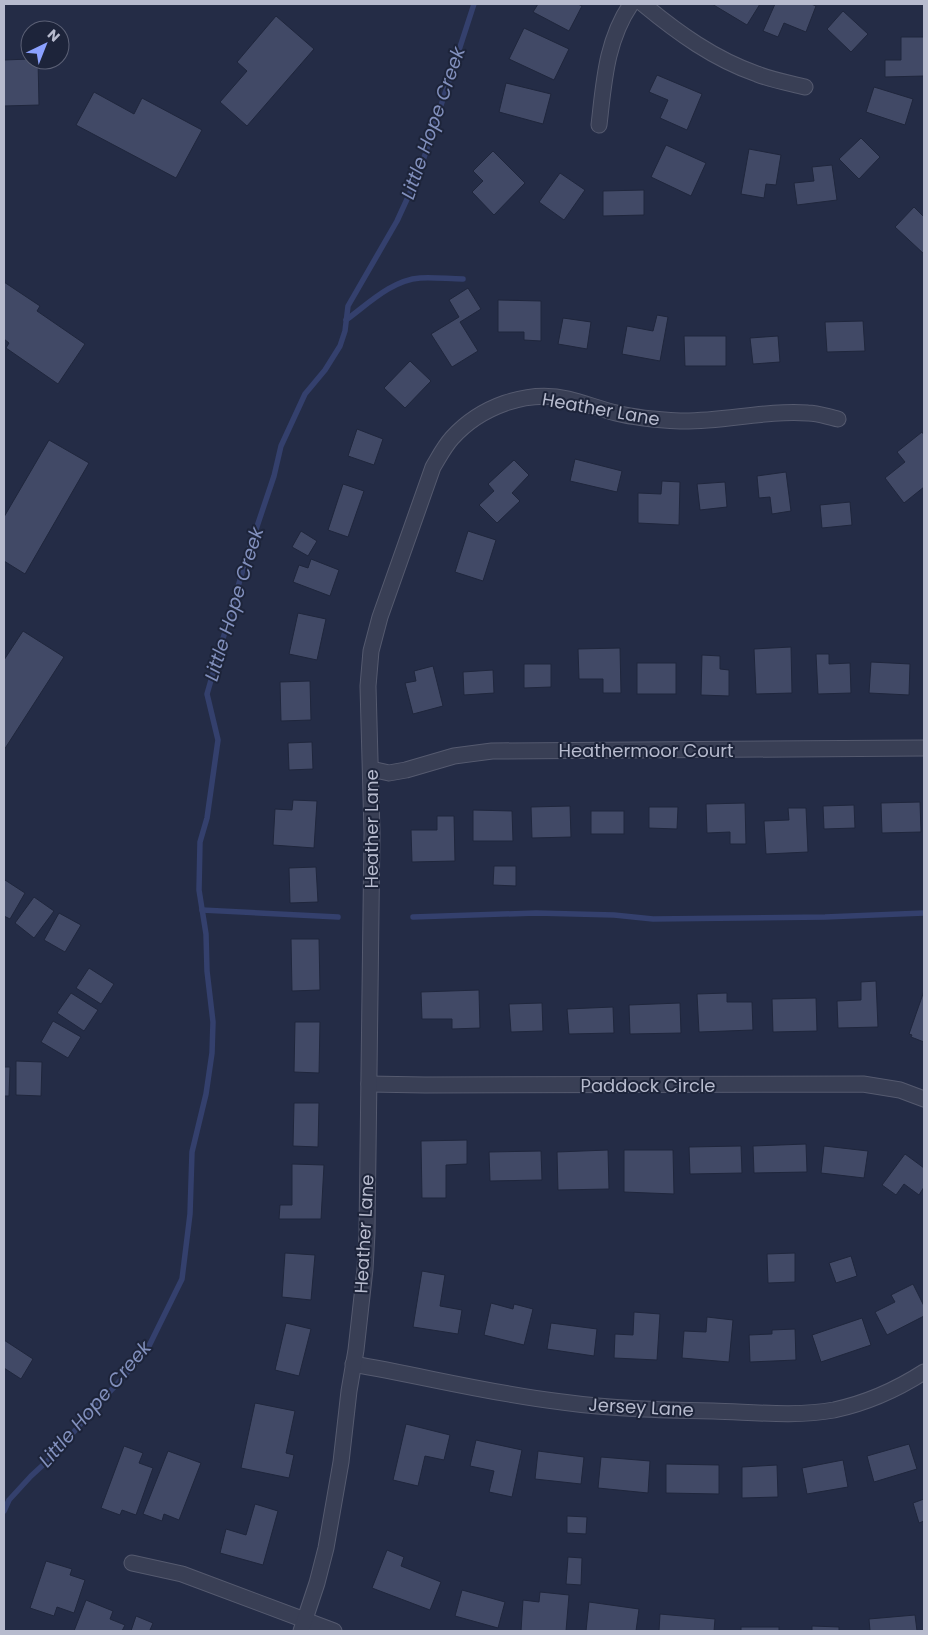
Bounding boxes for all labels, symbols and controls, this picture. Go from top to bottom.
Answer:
north arrow [20,20,70,70]
text: N [43,25,65,46]
water label: Little Hope Creek [394,42,472,203]
street label: Heather Lane [540,386,662,432]
water label: Little Hope Creek [198,523,271,684]
street label: Heathermoor Court [558,738,734,763]
street label: Heather Lane [359,769,384,889]
street label: Paddock Circle [581,1073,716,1098]
street label: Heather Lane [348,1174,380,1294]
water label: Little Hope Creek [32,1334,158,1473]
street label: Jersey Lane [588,1392,694,1422]

